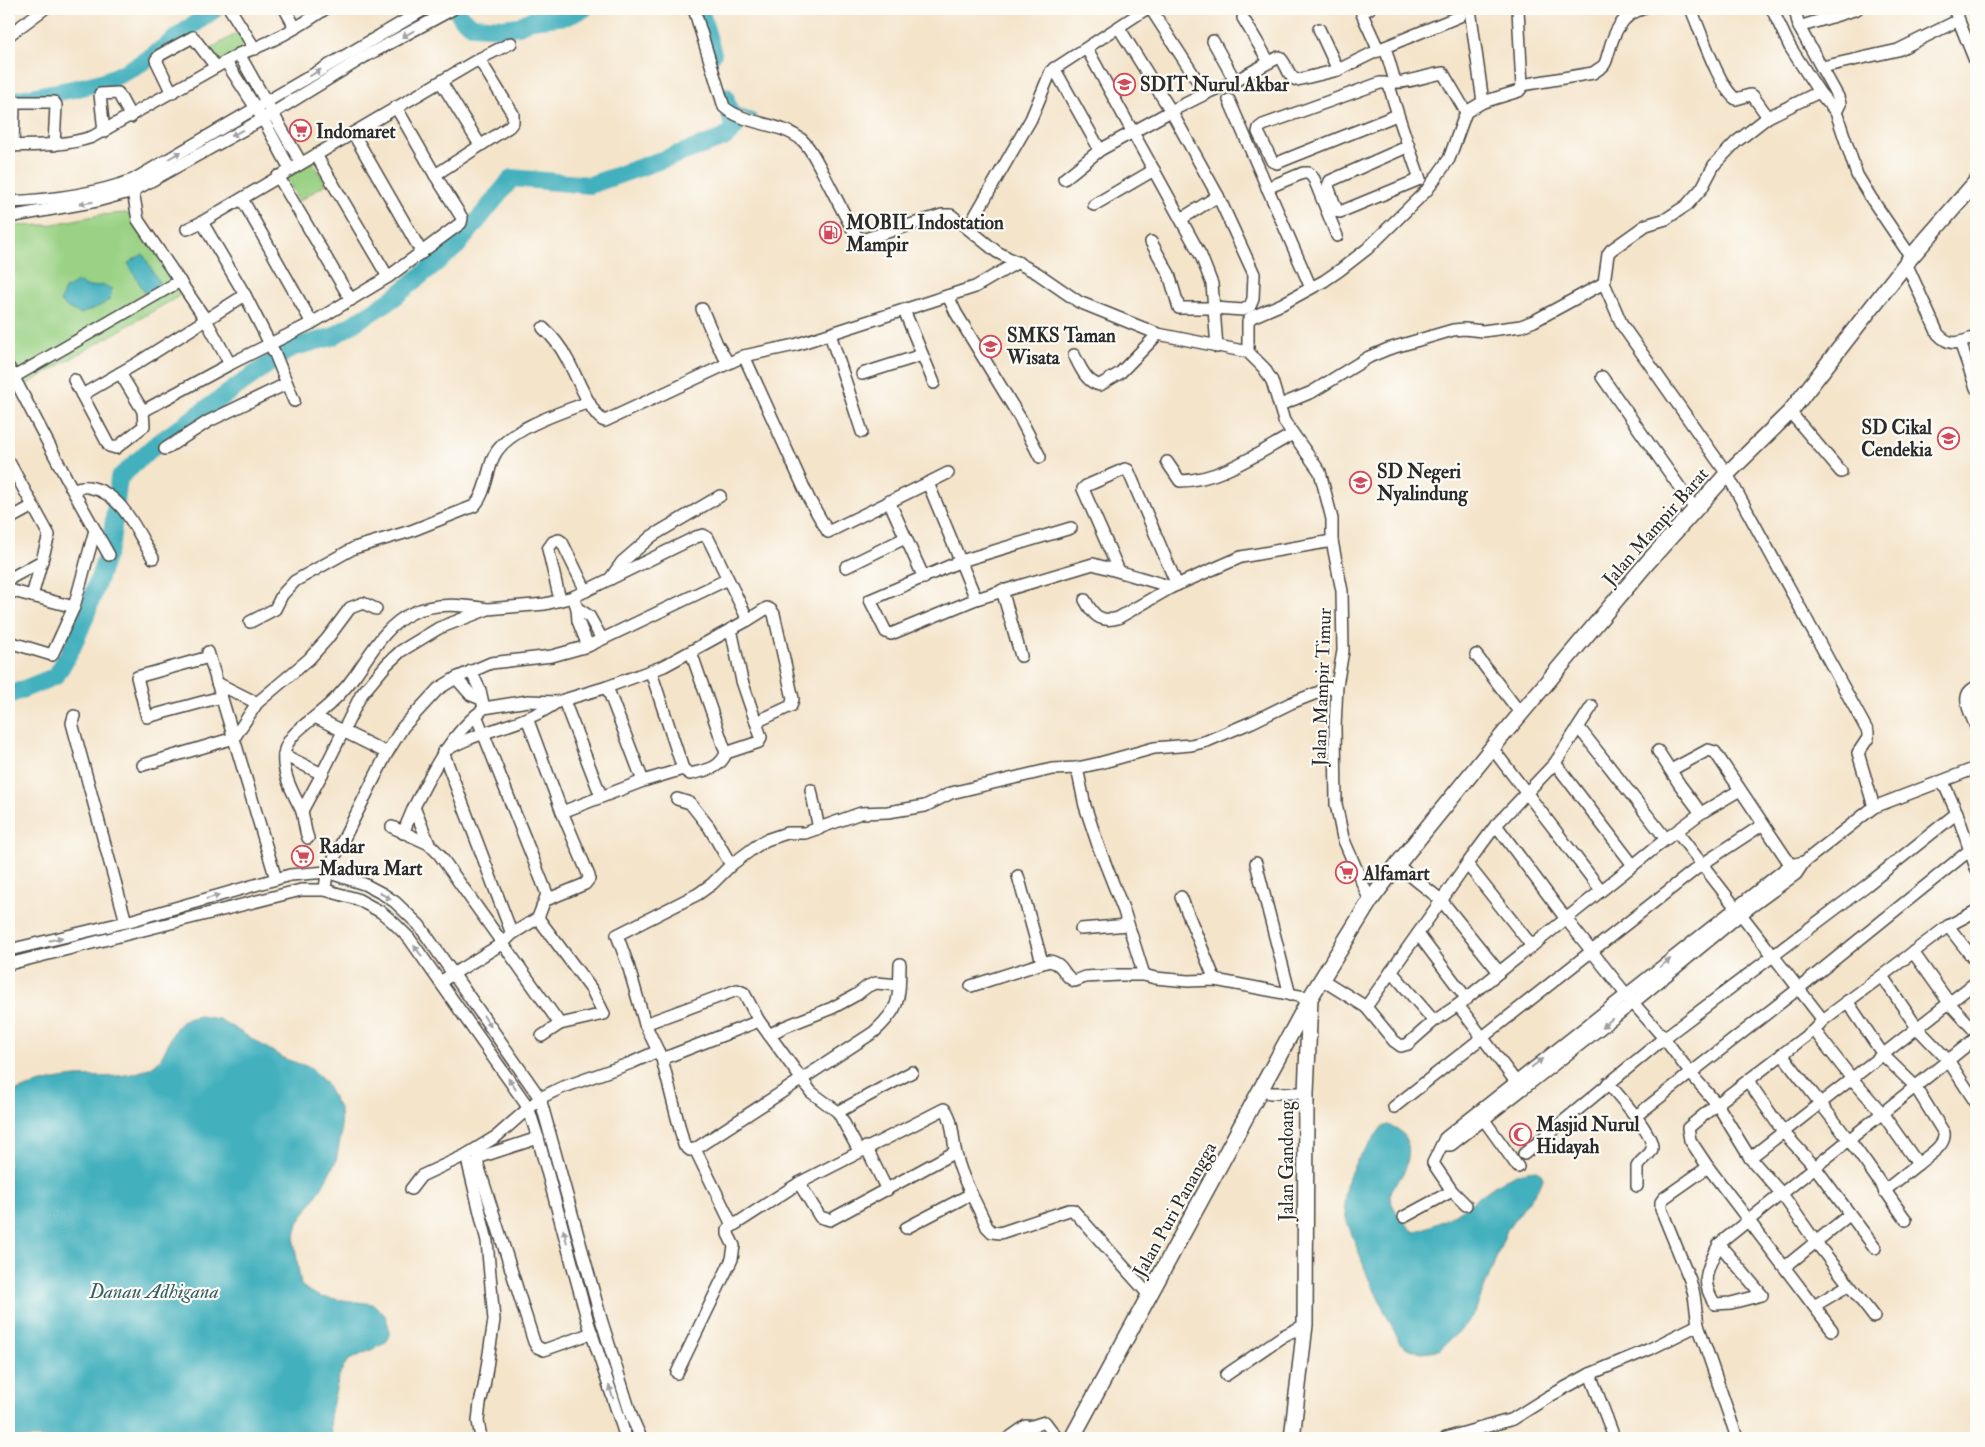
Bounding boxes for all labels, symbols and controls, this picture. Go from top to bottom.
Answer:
one-way arrow [401,29,414,38]
one-way arrow [308,69,322,78]
school or university icon: SDIT Nurul Akbar [1112,72,1136,96]
place label: SDIT Nurul Akbar [1140,73,1290,97]
supermarket icon: Indomaret [288,119,312,143]
place label: Indomaret [316,120,396,144]
one-way arrow [230,129,245,137]
one-way arrow [168,151,181,160]
one-way arrow [78,200,94,208]
place label: MOBIL Indostation Mampir [845,211,1004,258]
fuel station icon: MOBIL Indostation Mampir [818,221,842,245]
place label: SMKS Taman Wisata [1006,324,1116,370]
school or university icon: SMKS Taman Wisata [979,334,1003,358]
place label: SD Cikal Cendekia [1861,416,1933,462]
school or university icon: SD Cikal Cendekia [1936,426,1960,450]
place label: SD Negeri Nyalindung [1376,460,1468,507]
street label: Jalan Mampir Barat [1597,462,1715,592]
school or university icon: SD Negeri Nyalindung [1349,470,1373,494]
street label: Jalan Mampir Timur [1307,607,1338,768]
place label: Radar Madura Mart [318,835,423,881]
supermarket icon: Radar Madura Mart [291,845,315,869]
supermarket icon: Alfamart [1335,861,1359,885]
place label: Alfamart [1362,862,1431,886]
one-way arrow [378,891,391,900]
one-way arrow [206,893,221,901]
one-way arrow [49,935,64,943]
one-way arrow [413,944,423,958]
one-way arrow [1658,957,1671,968]
one-way arrow [482,1014,492,1028]
one-way arrow [1600,1018,1613,1028]
one-way arrow [1530,1058,1543,1069]
one-way arrow [507,1077,517,1091]
street label: Jalan Gandoang [1275,1100,1299,1222]
place label: Masjid Nurul Hidayah [1535,1113,1640,1160]
mosque icon: Masjid Nurul Hidayah [1508,1123,1532,1147]
street label: Jalan Puri Panangga [1127,1137,1222,1282]
one-way arrow [561,1229,569,1244]
water label: Danau Adhigana [88,1279,219,1304]
one-way arrow [607,1384,615,1399]

